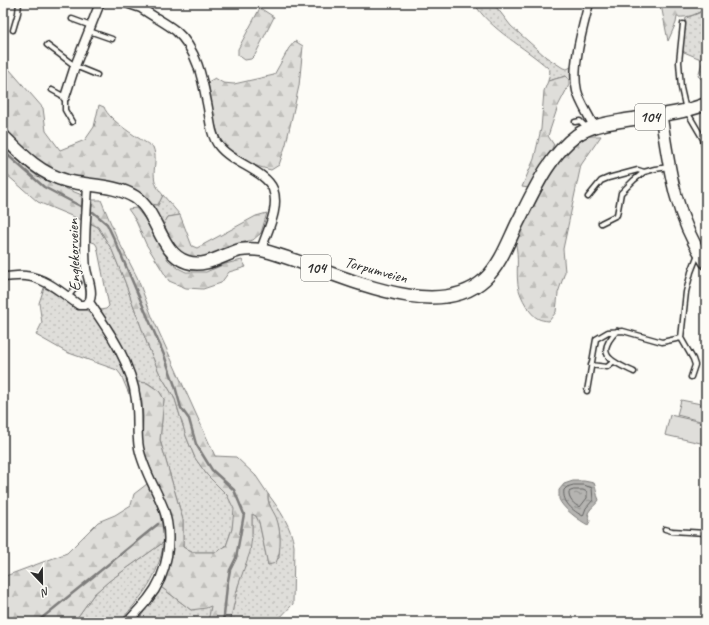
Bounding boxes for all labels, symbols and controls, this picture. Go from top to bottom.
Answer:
road number: 104 [635,104,665,130]
street label: Englekorveien [63,218,85,292]
street label: Torpumveien [342,252,410,288]
road number: 104 [301,255,331,281]
north arrow [22,563,62,603]
text: N [38,585,52,601]

